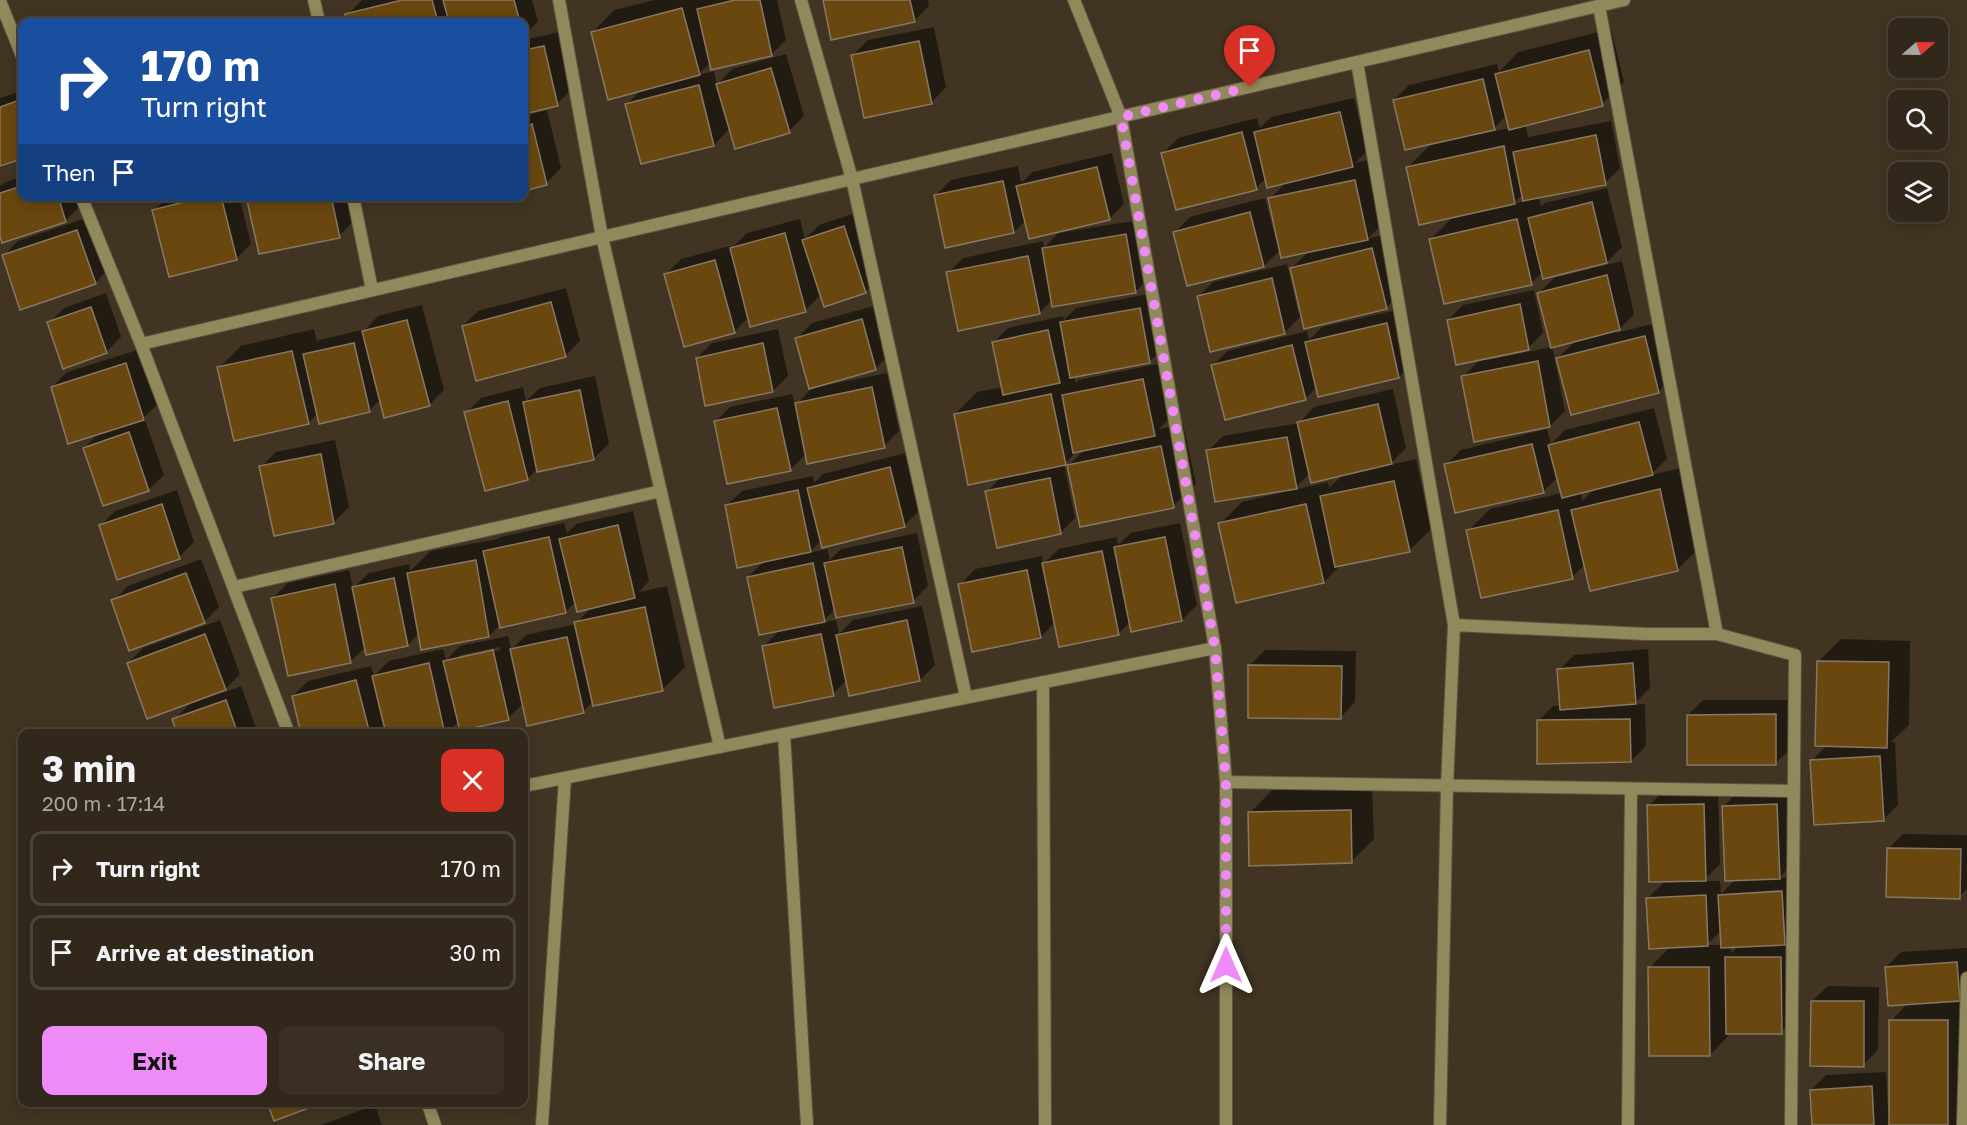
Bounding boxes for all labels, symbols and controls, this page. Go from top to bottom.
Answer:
north arrow [1888,18,1948,78]
map controls [1888,18,1948,222]
pin [1224,25,1275,87]
icon: arrive [1233,34,1266,67]
text: 170 m [141,40,260,90]
icon: right [42,42,120,120]
button: search [1888,90,1948,150]
text: Turn right [141,91,267,123]
icon: arrive [107,156,140,189]
text: Then [42,159,95,186]
button: layers [1888,162,1948,222]
text: 3 min [42,747,136,790]
button: close [441,749,504,812]
text: 200 m · 17:14 [42,791,165,815]
icon: right [45,852,78,885]
text: Turn right [96,855,200,882]
text: 170 m [440,855,501,882]
position arrow [1194,933,1258,997]
icon: arrive [45,936,78,969]
text: Arrive at destination [96,939,314,966]
text: 30 m [450,939,501,966]
button: Exit [42,1026,267,1095]
button: Share [279,1026,504,1095]

